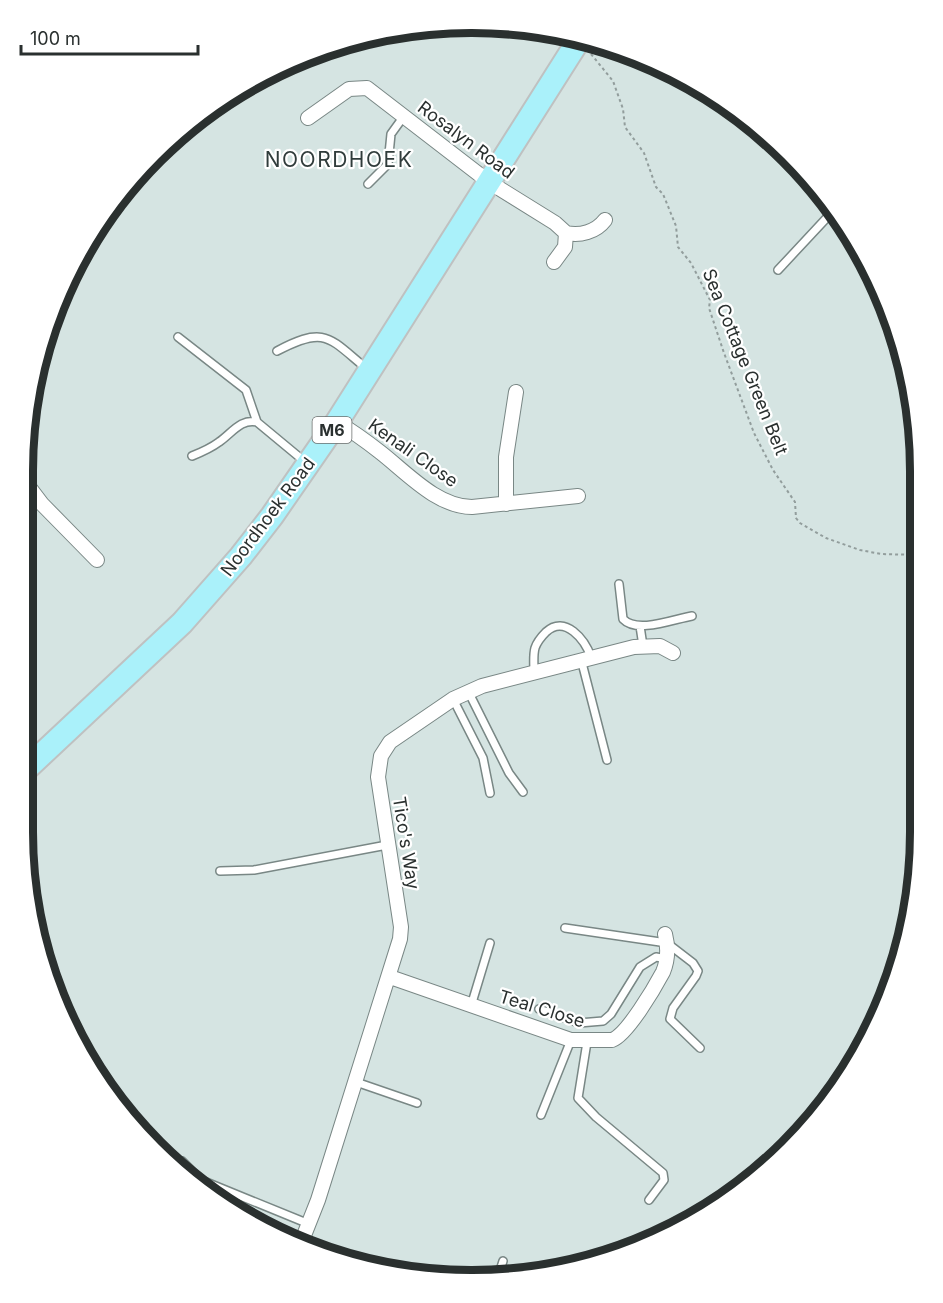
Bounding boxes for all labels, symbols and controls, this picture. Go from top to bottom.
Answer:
scale bar [21,18,198,56]
text: 100 m [30,28,81,49]
street label: Rosalyn Road [414,96,519,183]
district label: NOORDHOEK [265,147,413,172]
street label: Sea Cottage Green Belt [698,266,792,458]
street label: Kenali Close [364,414,462,491]
road number: M6 [312,417,352,443]
street label: Noordhoek Road [216,453,319,580]
street label: Tico's Way [389,795,424,891]
street label: Teal Close [497,986,588,1032]

